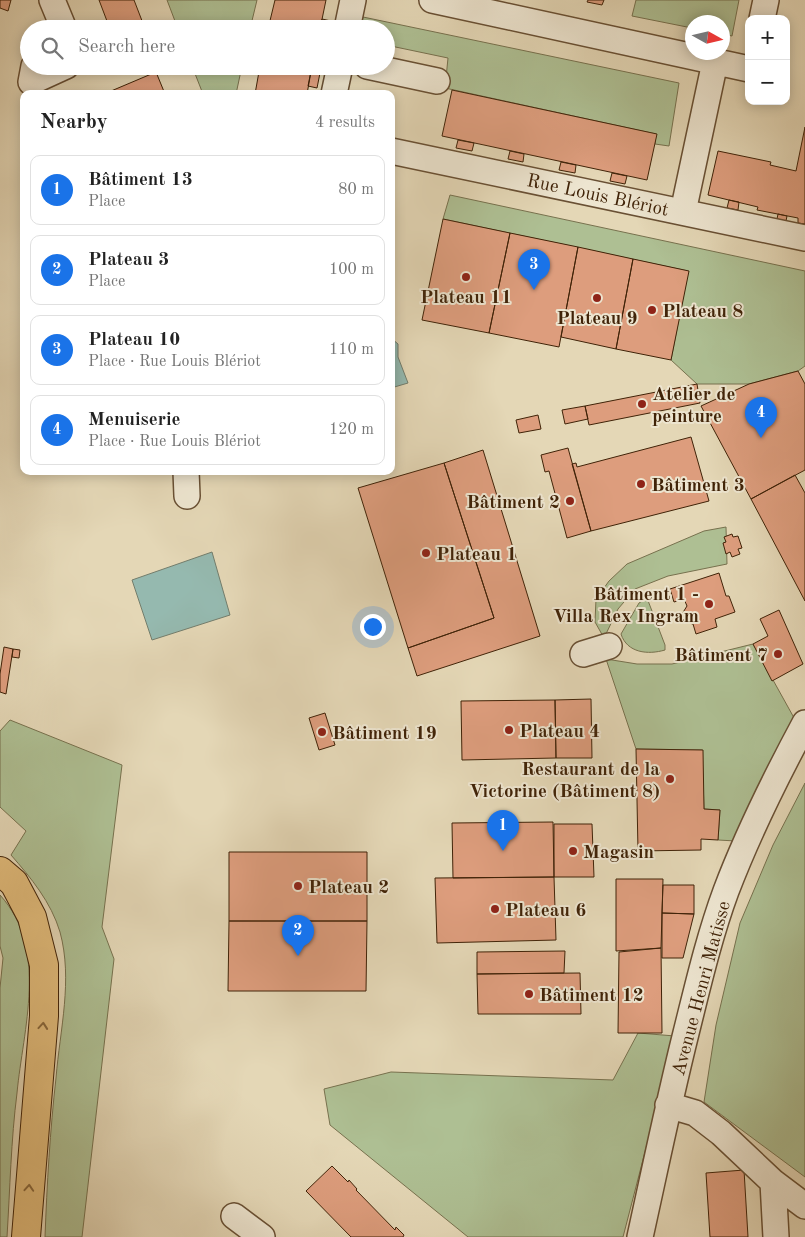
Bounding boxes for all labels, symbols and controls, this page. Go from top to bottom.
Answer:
north arrow [685,15,730,60]
map controls [745,15,790,105]
button: + [745,15,790,60]
search box [20,20,395,75]
icon: search [38,34,66,62]
text: Search here [78,38,175,57]
button: − [745,60,790,105]
text: Nearby [40,112,108,133]
text: 4 results [315,115,375,131]
text: Bâtiment 13 [88,171,193,190]
street label: Rue Louis Blériot [525,172,670,221]
text: 1 [52,182,62,198]
text: 80 m [338,182,374,198]
text: Place [88,194,125,210]
pin: 3 [518,249,550,290]
text: Plateau 3 [88,251,169,270]
text: 2 [52,262,62,278]
text: 100 m [329,262,374,278]
marker: Plateau 11 [460,271,472,283]
text: Place [88,274,125,290]
place label: Plateau 11 [420,289,512,308]
marker: Plateau 9 [591,292,603,304]
place label: Plateau 8 [662,303,743,322]
marker: Plateau 8 [646,304,658,316]
place label: Plateau 9 [556,310,638,329]
text: Plateau 10 [88,331,180,350]
text: 3 [52,342,62,358]
text: 110 m [329,342,374,358]
text: Place · Rue Louis Blériot [88,354,261,370]
place label: Atelier de peinture [652,386,735,427]
pin: 4 [745,397,777,438]
marker: Atelier de peinture [636,398,648,410]
text: Menuiserie [88,411,181,430]
text: 4 [52,422,62,438]
text: 120 m [329,422,374,438]
text: Place · Rue Louis Blériot [88,434,261,450]
place label: Bâtiment 3 [651,477,745,496]
marker: Bâtiment 3 [635,478,647,490]
place label: Bâtiment 2 [466,494,560,513]
marker: Bâtiment 2 [564,495,576,507]
place label: Plateau 1 [436,546,517,565]
marker: Plateau 1 [420,547,432,559]
place label: Bâtiment 1 - Villa Rex Ingram [553,586,699,627]
marker: Bâtiment 1 - Villa Rex Ingram [703,598,715,610]
your location [360,614,386,640]
place label: Bâtiment 7 [674,647,768,666]
marker: Bâtiment 7 [772,648,784,660]
place label: Plateau 4 [519,723,600,742]
marker: Plateau 4 [503,724,515,736]
place label: Bâtiment 19 [332,725,437,744]
marker: Bâtiment 19 [316,726,328,738]
place label: Restaurant de la Victorine (Bâtiment 8) [469,761,660,802]
marker: Restaurant de la Victorine (Bâtiment 8) [664,773,676,785]
pin: 1 [487,810,519,851]
place label: Magasin [583,844,654,863]
marker: Magasin [567,845,579,857]
place label: Plateau 2 [308,879,389,898]
marker: Plateau 2 [292,880,304,892]
street label: Avenue Henri Matisse [670,899,735,1078]
place label: Plateau 6 [505,902,586,921]
marker: Plateau 6 [489,903,501,915]
pin: 2 [282,915,314,956]
place label: Bâtiment 12 [539,987,644,1006]
marker: Bâtiment 12 [523,988,535,1000]
one-way arrow [37,1022,48,1030]
one-way arrow [23,1184,34,1192]

